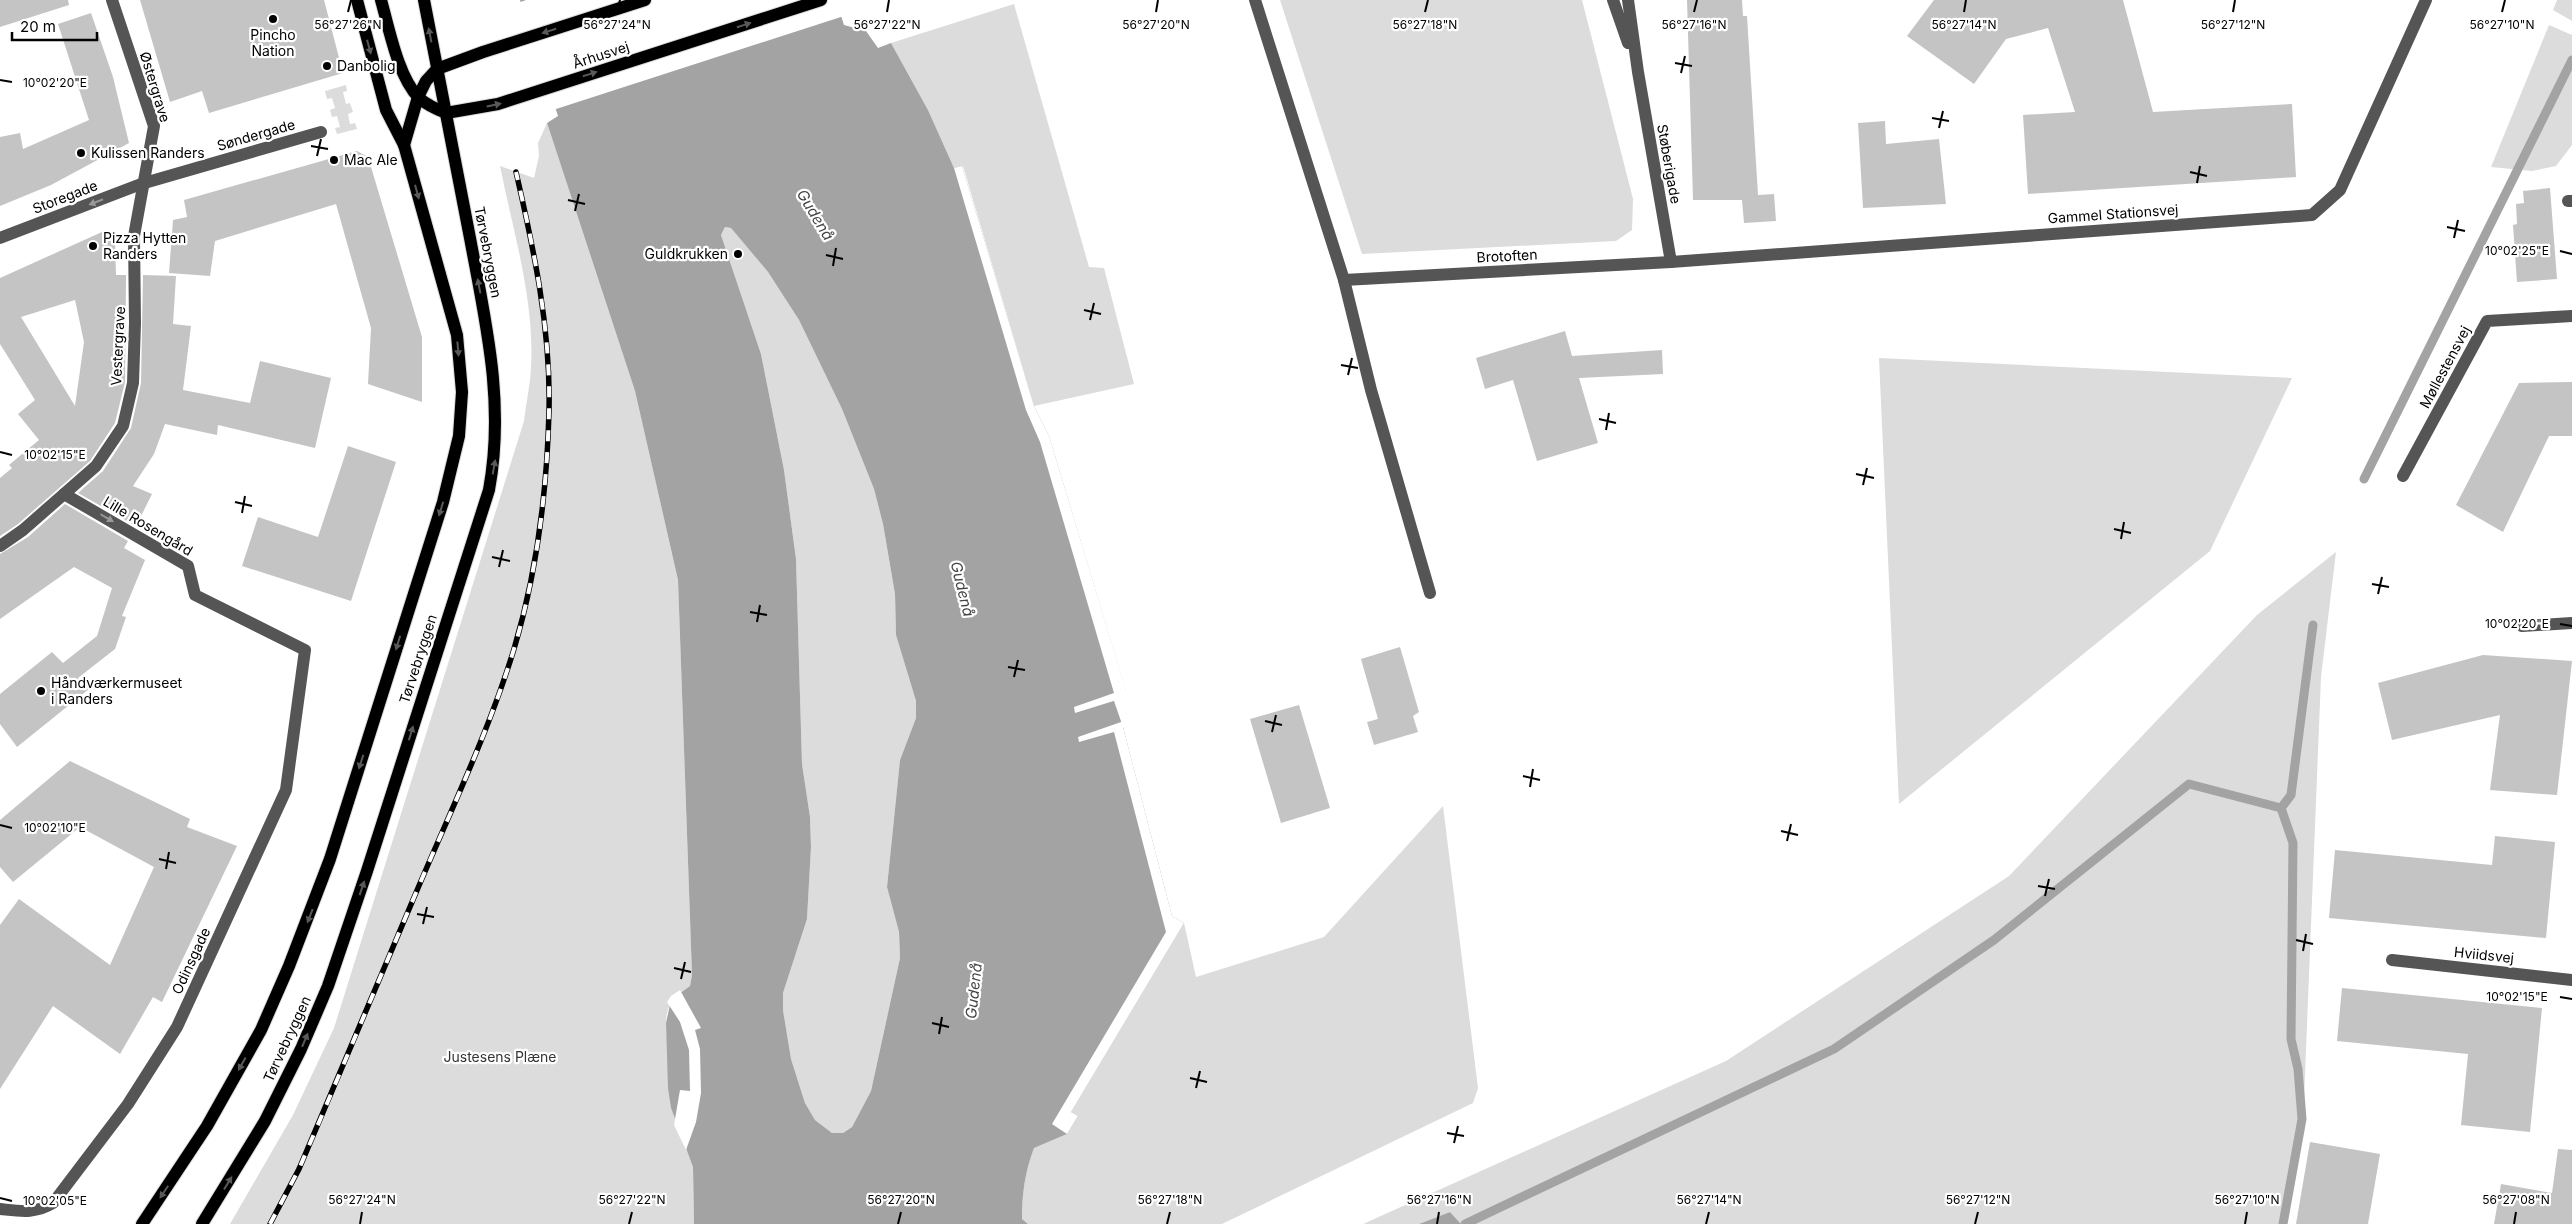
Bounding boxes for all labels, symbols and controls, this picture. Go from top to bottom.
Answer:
scale bar [12,10,98,42]
marker: Pincho Nation [267,13,279,25]
text: 20 m [20,17,56,36]
text: 56°27'26"N [314,17,382,32]
text: 56°27'24"N [583,17,651,32]
text: 56°27'22"N [853,17,921,32]
text: 56°27'20"N [1122,17,1190,32]
text: 56°27'18"N [1393,17,1457,32]
text: 56°27'16"N [1662,17,1726,32]
text: 56°27'14"N [1931,17,1997,32]
text: 56°27'12"N [2201,17,2265,32]
text: 56°27'10"N [2470,17,2535,32]
one-way arrow [737,20,752,28]
place label: Pincho Nation [250,26,296,59]
one-way arrow [426,26,434,42]
one-way arrow [541,28,556,35]
street label: Århusvej [570,36,631,72]
one-way arrow [365,40,373,55]
street label: Østergrave [137,49,174,124]
place label: Danbolig [337,57,396,74]
marker: Danbolig [321,60,333,72]
one-way arrow [582,70,597,78]
text: 10°02'20"E [23,75,87,90]
one-way arrow [486,101,501,109]
street label: Søndergade [215,115,297,154]
street label: Støberigade [1654,123,1685,205]
place label: Kulissen Randers [91,144,205,161]
marker: Kulissen Randers [75,147,87,159]
place label: Mac Ale [344,151,398,168]
marker: Mac Ale [328,154,340,166]
street label: Storegade [30,176,100,217]
one-way arrow [414,184,422,199]
water label: Gudenå [793,186,838,244]
one-way arrow [89,198,103,206]
street label: Gammel Stationsvej [2047,200,2179,227]
street label: Tørvebryggen [471,205,506,299]
place label: Pizza Hytten Randers [103,229,186,262]
marker: Pizza Hytten Randers [87,240,99,252]
text: 10°02'25"E [2485,243,2549,258]
place label: Guldkrukken [645,245,728,262]
street label: Brotoften [1476,245,1538,266]
marker: Guldkrukken [732,248,744,260]
one-way arrow [475,279,483,294]
street label: Vestergrave [107,306,128,386]
street label: Møllestensvej [2416,323,2473,411]
one-way arrow [454,341,462,357]
text: 10°02'15"E [24,447,86,462]
one-way arrow [490,459,498,475]
street label: Lille Rosengård [100,492,196,559]
one-way arrow [437,501,444,516]
one-way arrow [100,514,113,523]
water label: Gudenå [946,559,978,618]
street label: Tørvebryggen [395,612,440,706]
text: 10°02'20"E [2485,616,2549,631]
one-way arrow [394,636,402,651]
place label: Håndværkermuseet i Randers [51,674,183,707]
marker: Håndværkermuseet i Randers [35,685,47,697]
one-way arrow [407,725,415,740]
one-way arrow [356,755,364,770]
text: 10°02'10"E [24,820,86,835]
one-way arrow [358,880,366,895]
one-way arrow [305,909,313,923]
street label: Odinsgade [168,925,213,997]
street label: Hviidsvej [2453,943,2515,966]
water label: Gudenå [961,962,986,1020]
text: 10°02'15"E [2486,989,2548,1004]
street label: Tørvebryggen [259,993,314,1084]
one-way arrow [301,1033,309,1047]
park label: Justesens Plæne [443,1048,557,1065]
one-way arrow [238,1057,247,1070]
one-way arrow [224,1177,233,1190]
one-way arrow [159,1185,169,1199]
text: 56°27'24"N [328,1192,396,1207]
text: 56°27'22"N [598,1192,666,1207]
text: 56°27'20"N [867,1192,935,1207]
text: 56°27'18"N [1138,1192,1202,1207]
text: 56°27'16"N [1407,1192,1471,1207]
text: 56°27'14"N [1676,1192,1742,1207]
text: 56°27'12"N [1946,1192,2010,1207]
text: 56°27'10"N [2215,1192,2280,1207]
text: 56°27'08"N [2482,1192,2550,1207]
text: 10°02'05"E [23,1193,87,1208]

